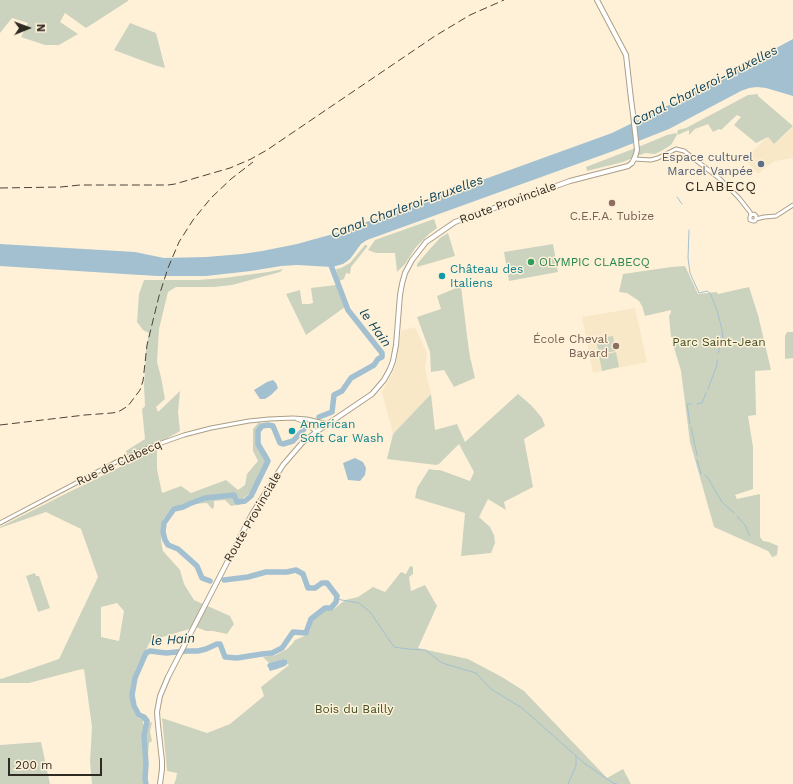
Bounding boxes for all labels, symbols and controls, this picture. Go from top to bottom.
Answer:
north arrow [8,8,48,48]
text: N [34,24,47,32]
water label: Canal Charleroi-Bruxelles [630,42,780,130]
place label: Espace culturel Marcel Vanpée [662,150,753,178]
marker: Espace culturel Marcel Vanpée [756,159,766,169]
water label: Canal Charleroi-Bruxelles [329,172,485,242]
street label: Route Provinciale [458,179,558,227]
district label: CLABECQ [685,179,757,195]
marker: C.E.F.A. Tubize [607,198,617,208]
place label: C.E.F.A. Tubize [570,209,654,223]
place label: OLYMPIC CLABECQ [539,255,650,269]
marker: OLYMPIC CLABECQ [526,257,536,267]
place label: Château des Italiens [450,262,523,290]
marker: Château des Italiens [437,271,447,281]
water label: le Hain [356,306,394,350]
place label: École Cheval Bayard [533,332,608,360]
park label: Parc Saint-Jean [672,335,766,349]
marker: École Cheval Bayard [611,341,621,351]
place label: American Soft Car Wash [300,417,384,445]
marker: American Soft Car Wash [287,426,297,436]
street label: Rue de Clabecq [74,437,164,489]
street label: Route Provinciale [221,469,285,565]
water label: le Hain [151,631,195,649]
park label: Bois du Bailly [315,702,393,716]
scale bar [10,750,104,776]
text: 200 m [15,758,52,772]

